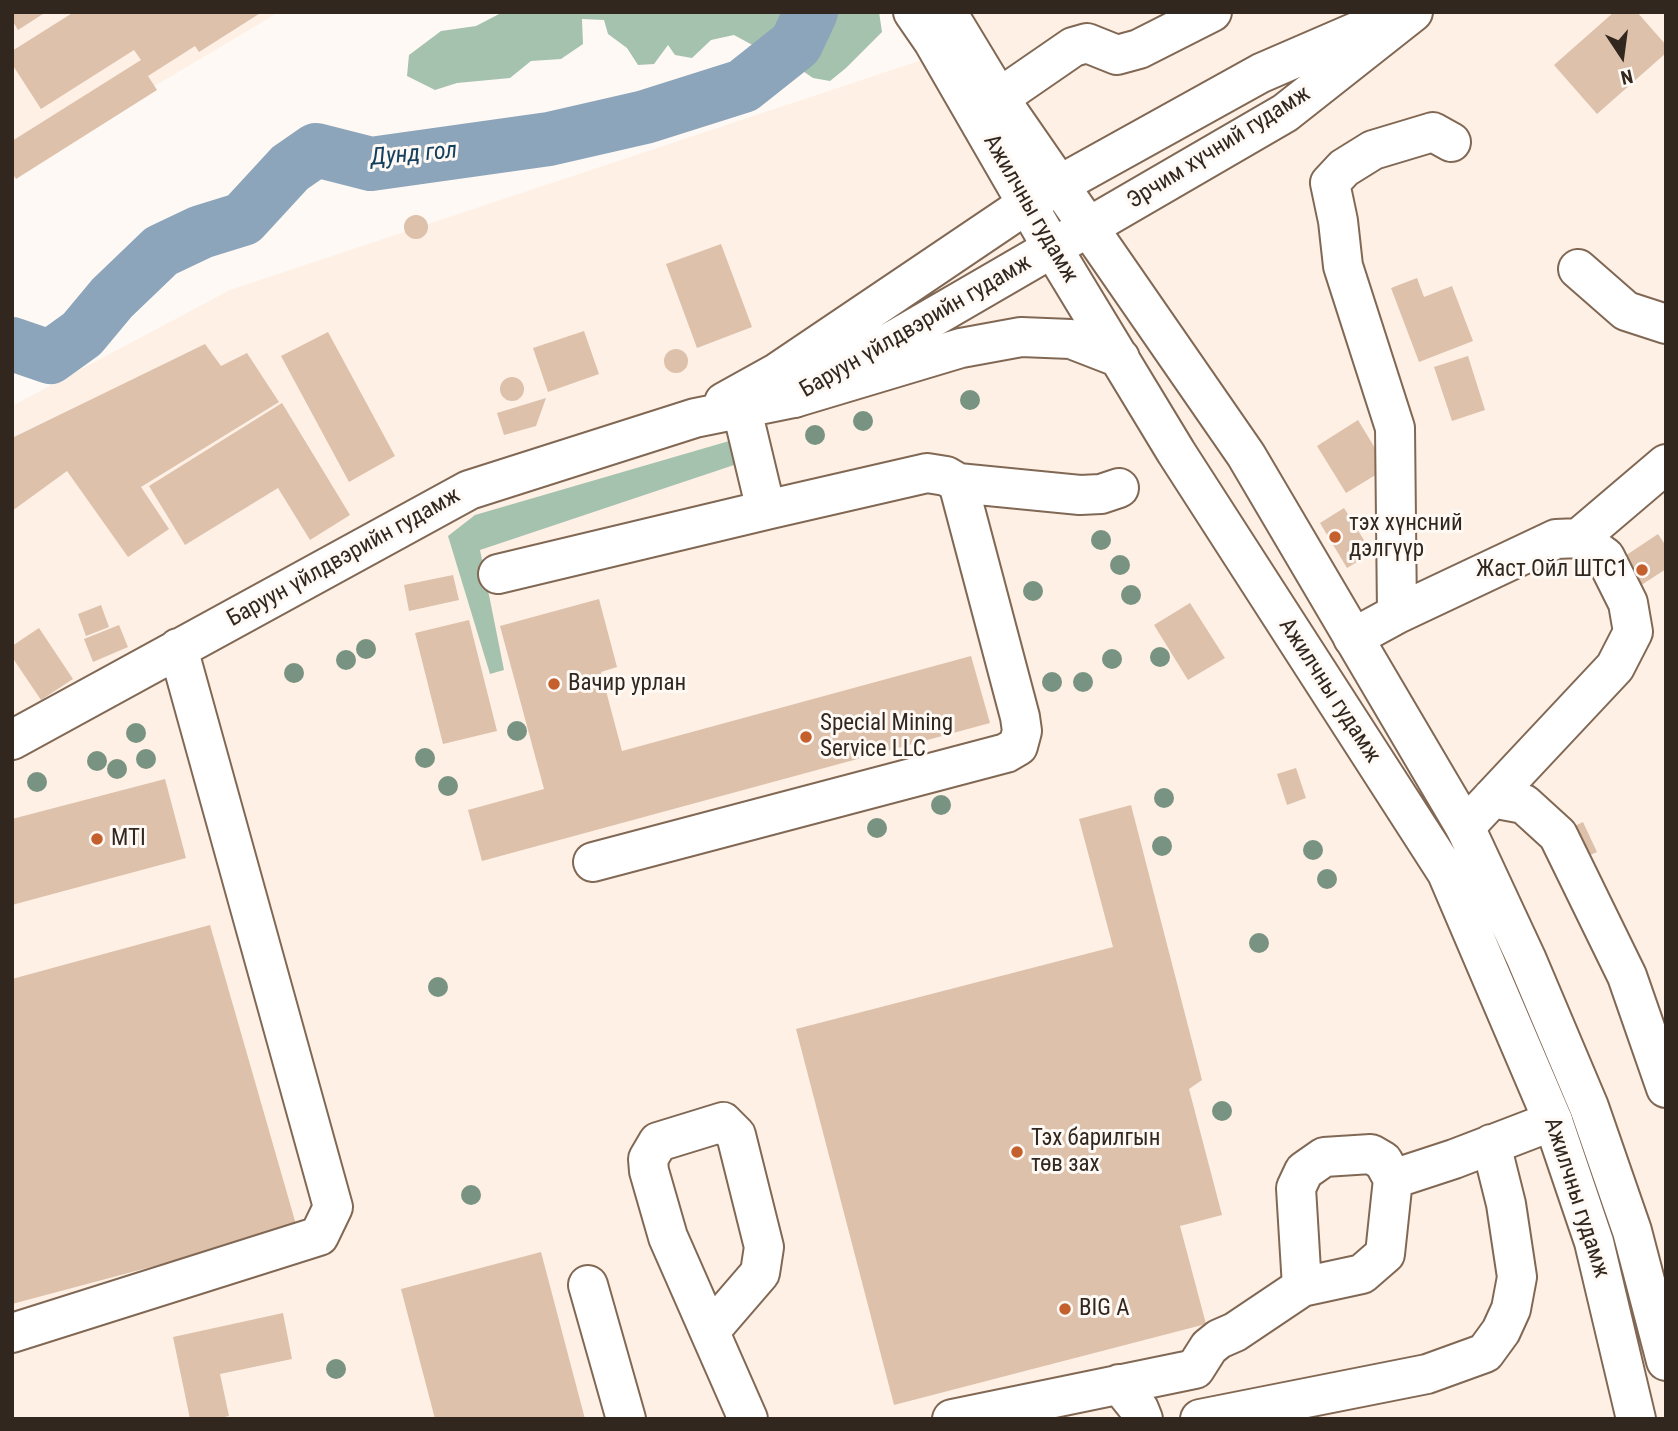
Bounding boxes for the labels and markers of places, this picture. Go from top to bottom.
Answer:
place label: тэх хүнсний дэлгүүр [1349,510,1463,564]
marker: тэх хүнсний дэлгүүр [1327,529,1343,545]
place label: Жаст Ойл ШТС1 [1476,556,1628,584]
marker: Жаст Ойл ШТС1 [1634,562,1650,578]
place label: Вачир урлан [568,670,686,698]
marker: Вачир урлан [546,676,562,692]
place label: Special Mining Service LLC [820,710,953,764]
marker: Special Mining Service LLC [798,729,814,745]
place label: MTI [111,825,146,853]
marker: MTI [89,831,105,847]
place label: Тэх барилгын төв зах [1031,1125,1160,1179]
marker: Тэх барилгын төв зах [1009,1144,1025,1160]
place label: BIG A [1079,1295,1129,1323]
marker: BIG A [1057,1301,1073,1317]

